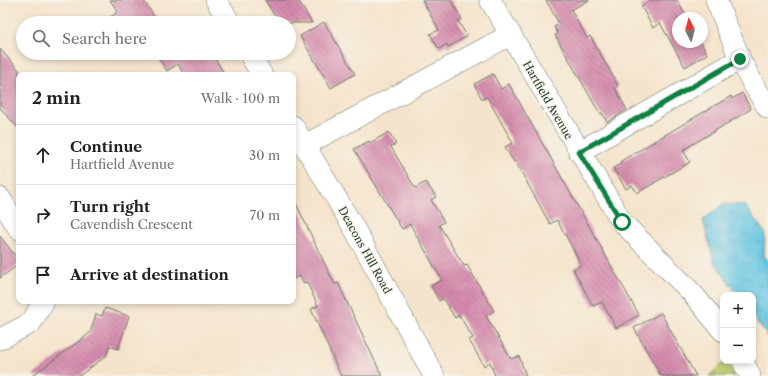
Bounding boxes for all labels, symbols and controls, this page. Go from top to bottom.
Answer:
north arrow [672,12,708,48]
search box [16,16,296,60]
icon: search [30,27,52,49]
text: Search here [62,29,147,48]
route end [731,50,749,68]
street label: Hartfield Avenue [520,58,576,142]
text: 2 min [32,88,81,108]
text: Walk · 100 m [201,90,280,106]
text: Continue [70,137,142,156]
icon: ahead [32,144,54,166]
text: 30 m [249,147,280,163]
text: Hartfield Avenue [70,156,174,172]
text: Turn right [70,197,150,216]
icon: right [32,204,54,226]
street label: Deacons Hill Road [335,204,395,296]
text: 70 m [250,207,280,223]
route start [613,213,631,231]
text: Cavendish Crescent [70,216,193,232]
icon: arrive [32,264,54,286]
text: Arrive at destination [70,265,229,284]
map controls [720,292,756,364]
button: + [720,292,756,328]
button: − [720,328,756,364]

